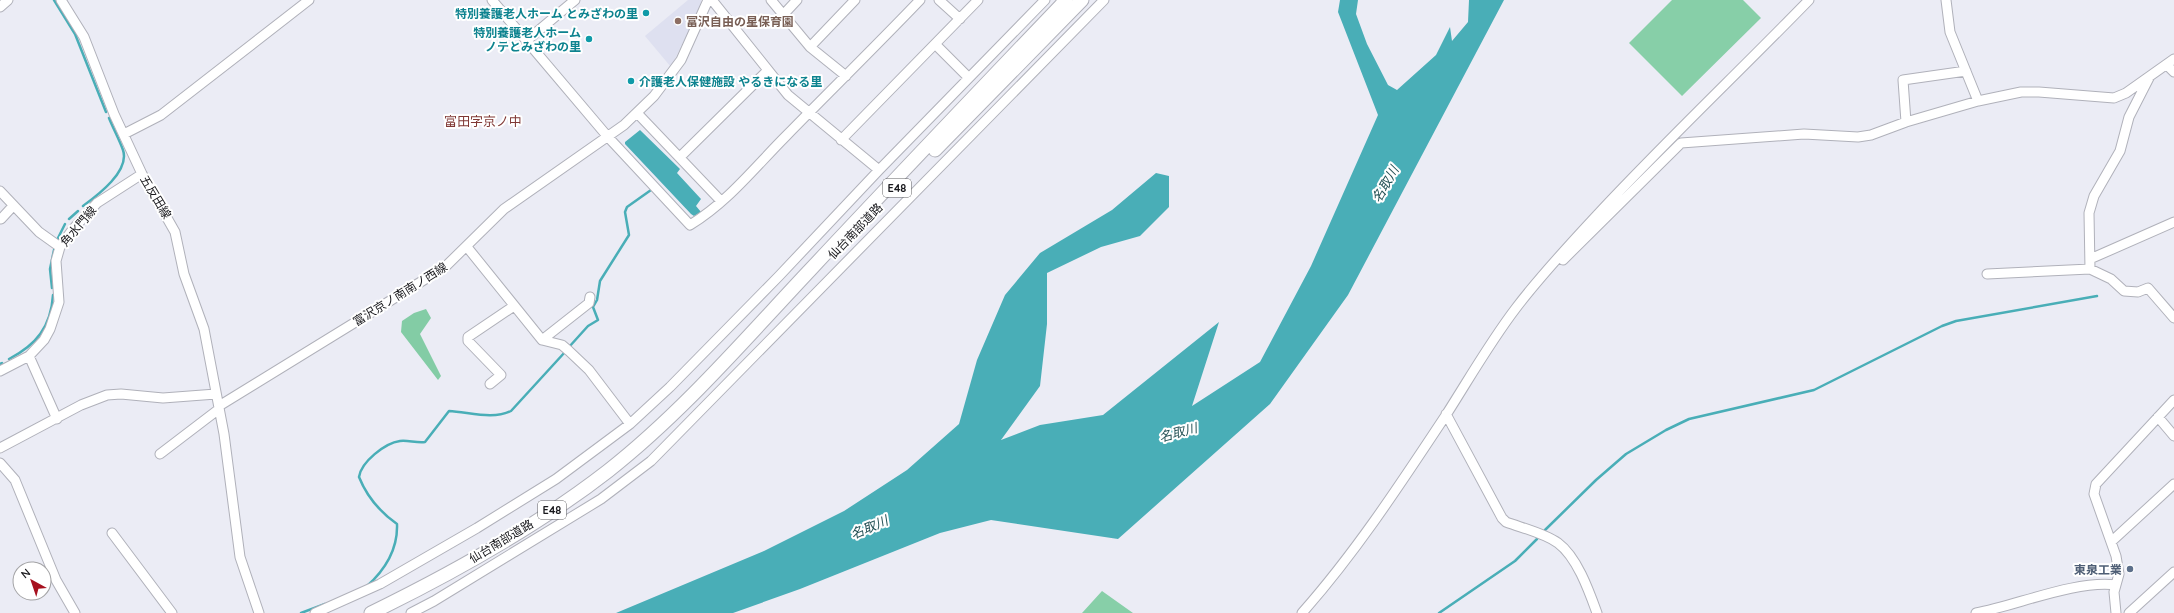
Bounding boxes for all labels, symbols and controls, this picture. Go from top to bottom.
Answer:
place label: 特別養護老人ホーム とみざわの里 [455,6,638,21]
marker: 特別養護老人ホーム とみざわの里 [641,8,651,18]
place label: 富沢自由の星保育園 [686,14,794,29]
marker: 富沢自由の星保育園 [673,16,683,26]
place label: 特別養護老人ホーム ノテとみざわの里 [473,25,581,54]
marker: 特別養護老人ホーム ノテとみざわの里 [584,34,594,44]
place label: 介護老人保健施設 やるきになる里 [639,74,822,89]
marker: 介護老人保健施設 やるきになる里 [626,76,636,86]
district label: 富田字京ノ中 [444,113,522,129]
water label: 名取川 [1368,161,1403,205]
street label: 五反田線 [137,173,175,221]
road number: E48 [883,179,911,197]
street label: 仙台南部道路 [825,200,885,262]
street label: 角水門線 [57,203,99,249]
street label: 富沢京ノ南南ノ西線 [350,259,450,329]
water label: 名取川 [1157,419,1201,445]
road number: E48 [538,501,566,519]
water label: 名取川 [848,511,892,542]
street label: 仙台南部道路 [466,516,536,566]
north arrow [12,561,52,601]
place label: 東泉工業 [2074,562,2122,577]
marker: 東泉工業 [2125,564,2135,574]
text: N [18,565,33,581]

